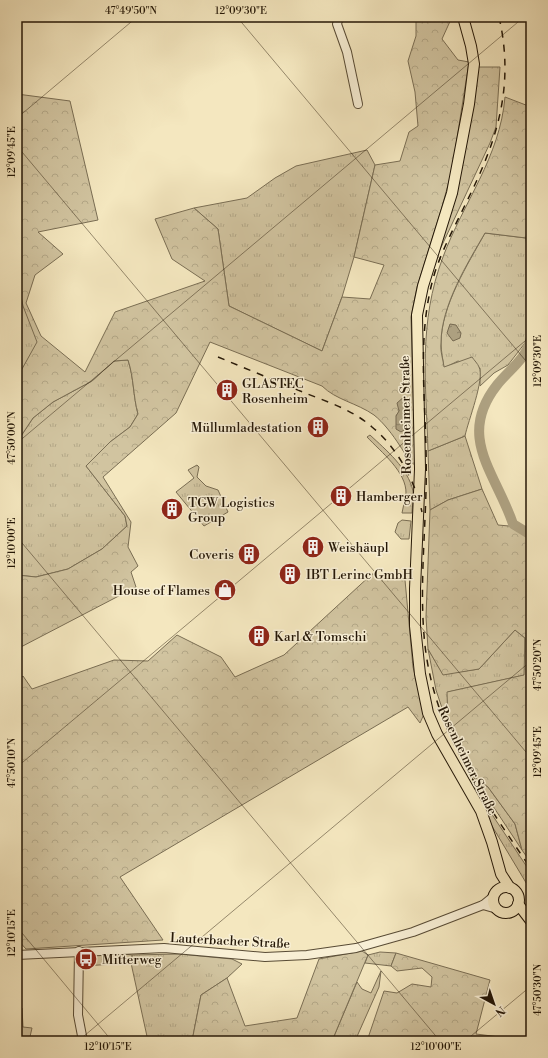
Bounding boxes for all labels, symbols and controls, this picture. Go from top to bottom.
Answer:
text: 47°49'50"N [105,5,158,17]
text: 12°09'30"E [215,5,267,17]
text: 12°09'45"E [6,126,18,178]
text: 12°09'30"E [532,335,544,387]
street label: Rosenheimer Straße [397,355,415,475]
place label: GLASTEC Rosenheim [242,376,309,407]
building icon: GLASTEC Rosenheim [214,377,240,403]
text: 47°50'00"N [6,411,18,465]
building icon: Müllumladestation [305,414,331,440]
place label: Müllumladestation [191,420,302,436]
building icon: Hamberger [328,483,354,509]
place label: Hamberger [356,489,423,505]
place label: TGW Logistics Group [188,495,275,526]
building icon: TGW Logistics Group [159,496,185,522]
text: 12°10'00"E [6,518,18,568]
building icon: Weishäupl [300,534,326,560]
place label: Weishäupl [327,540,389,556]
building icon: Coveris [236,541,262,567]
place label: Coveris [189,547,234,563]
building icon: IBT Lerinc GmbH [277,561,303,587]
place label: IBT Lerinc GmbH [306,567,413,583]
shop icon: House of Flames [212,577,238,603]
place label: House of Flames [113,583,210,599]
building icon: Karl & Tomschi [246,623,272,649]
place label: Karl & Tomschi [274,629,366,645]
text: 47°50'20"N [532,638,544,691]
street label: Rosenheimer Straße [434,703,501,818]
text: 12°09'45"E [532,726,544,778]
text: 47°50'10"N [6,737,18,788]
text: 12°10'15"E [6,909,18,957]
street label: Lauterbacher Straße [169,930,291,952]
bus stop icon: Mitterweg [73,946,99,972]
place label: Mitterweg [102,952,162,968]
text: 47°50'30"N [532,963,544,1016]
north arrow [474,984,514,1024]
text: N [492,1003,508,1019]
text: 12°10'15"E [84,1041,132,1053]
text: 12°10'00"E [411,1041,461,1053]

